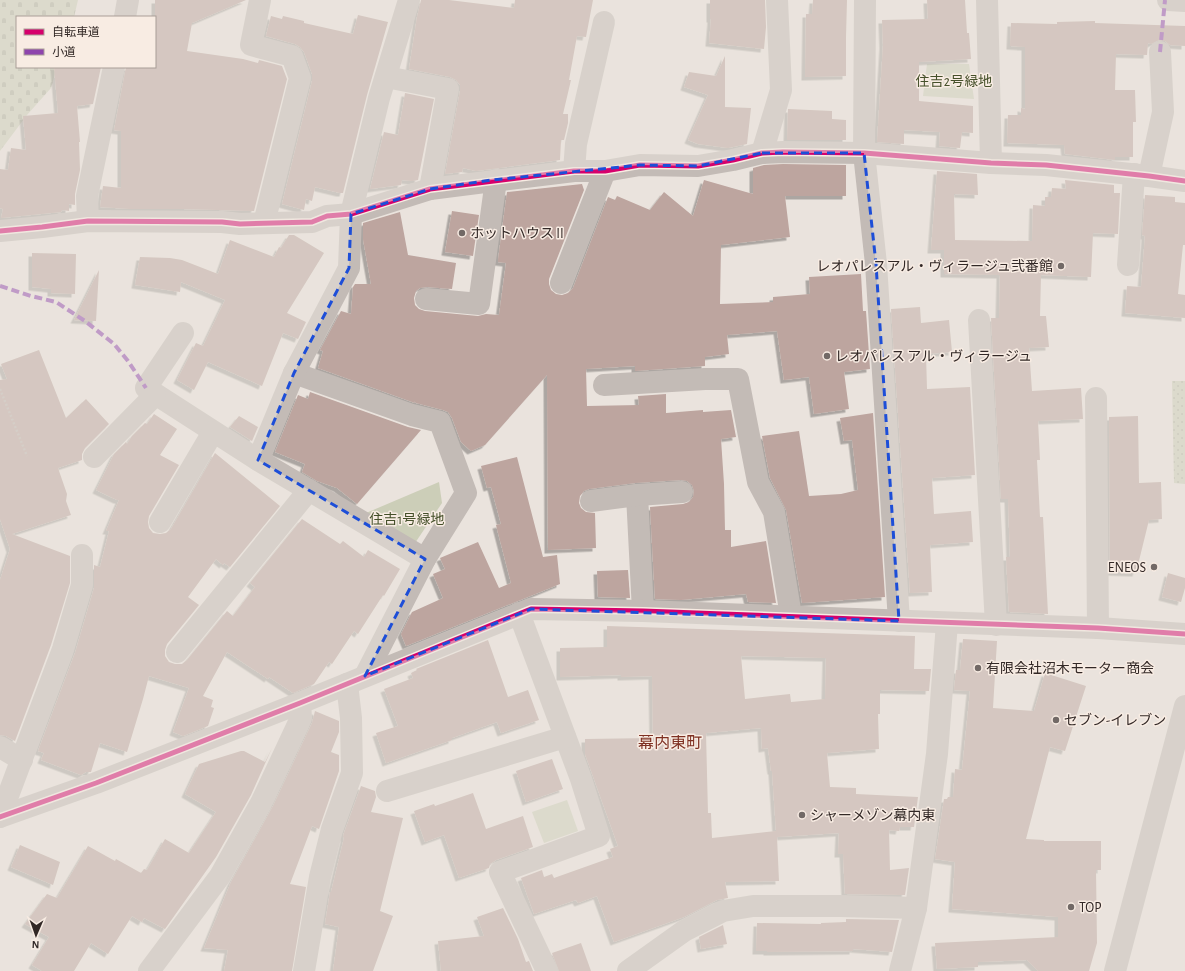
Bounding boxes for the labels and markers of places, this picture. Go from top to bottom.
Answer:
place label: ホットハウス II [470,227,564,241]
marker: ホットハウス II [457,228,467,238]
place label: レオパレスアル・ヴィラージュ弐番館 [816,259,1053,274]
marker: レオパレスアル・ヴィラージュ弐番館 [1056,261,1066,271]
place label: レオパレス アル・ヴィラージュ [835,349,1032,364]
marker: レオパレス アル・ヴィラージュ [822,351,832,361]
place label: ENEOS [1108,561,1146,575]
marker: ENEOS [1149,562,1159,572]
place label: 有限会社沼木モーター商会 [986,661,1154,676]
marker: 有限会社沼木モーター商会 [973,663,983,673]
place label: セブン-イレブン [1064,712,1166,728]
marker: セブン-イレブン [1051,715,1061,725]
place label: シャーメゾン幕内東 [810,808,935,823]
marker: シャーメゾン幕内東 [797,810,807,820]
place label: TOP [1079,901,1101,915]
marker: TOP [1066,902,1076,912]

